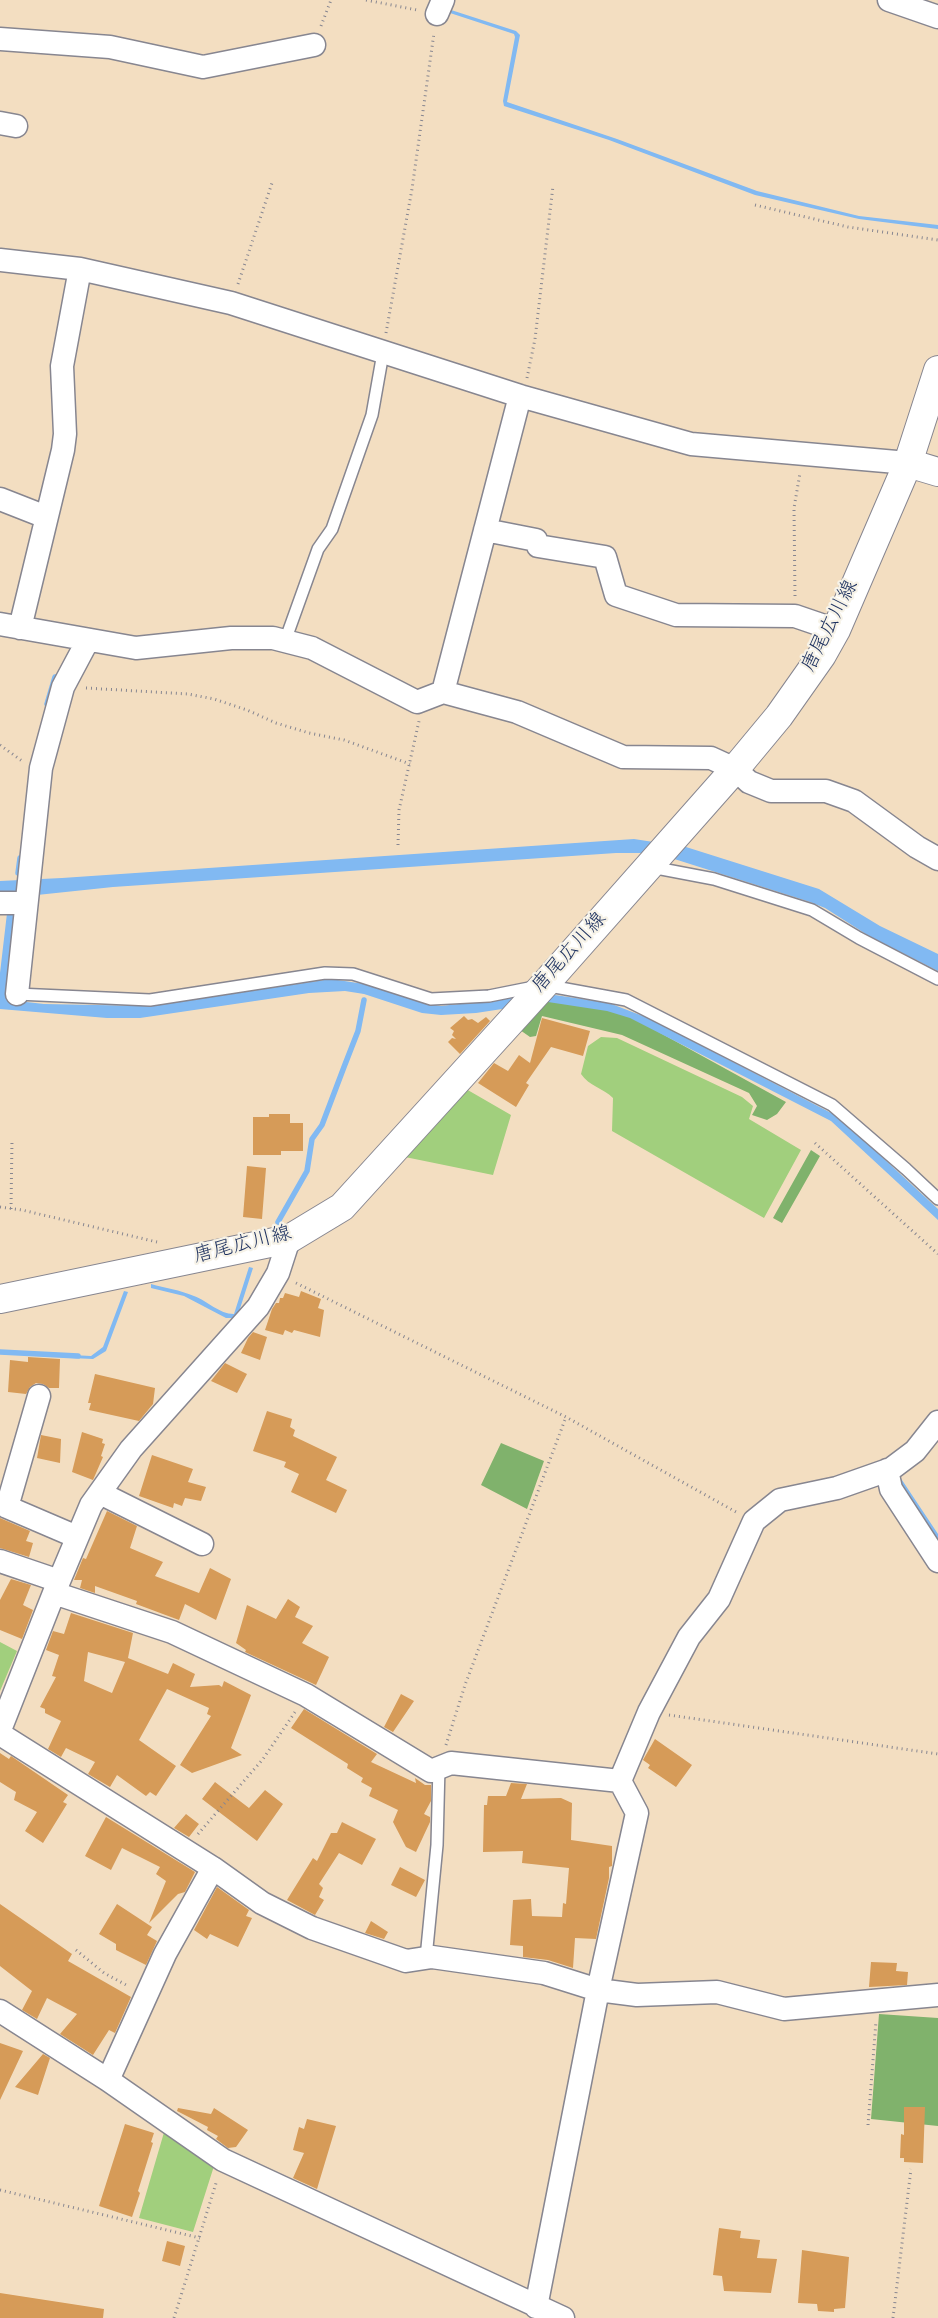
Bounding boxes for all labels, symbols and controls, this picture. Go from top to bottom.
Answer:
street label: 唐尾広川線 [799,577,865,677]
street label: 唐尾広川線 [529,909,613,999]
street label: 唐尾広川線 [192,1223,294,1271]

